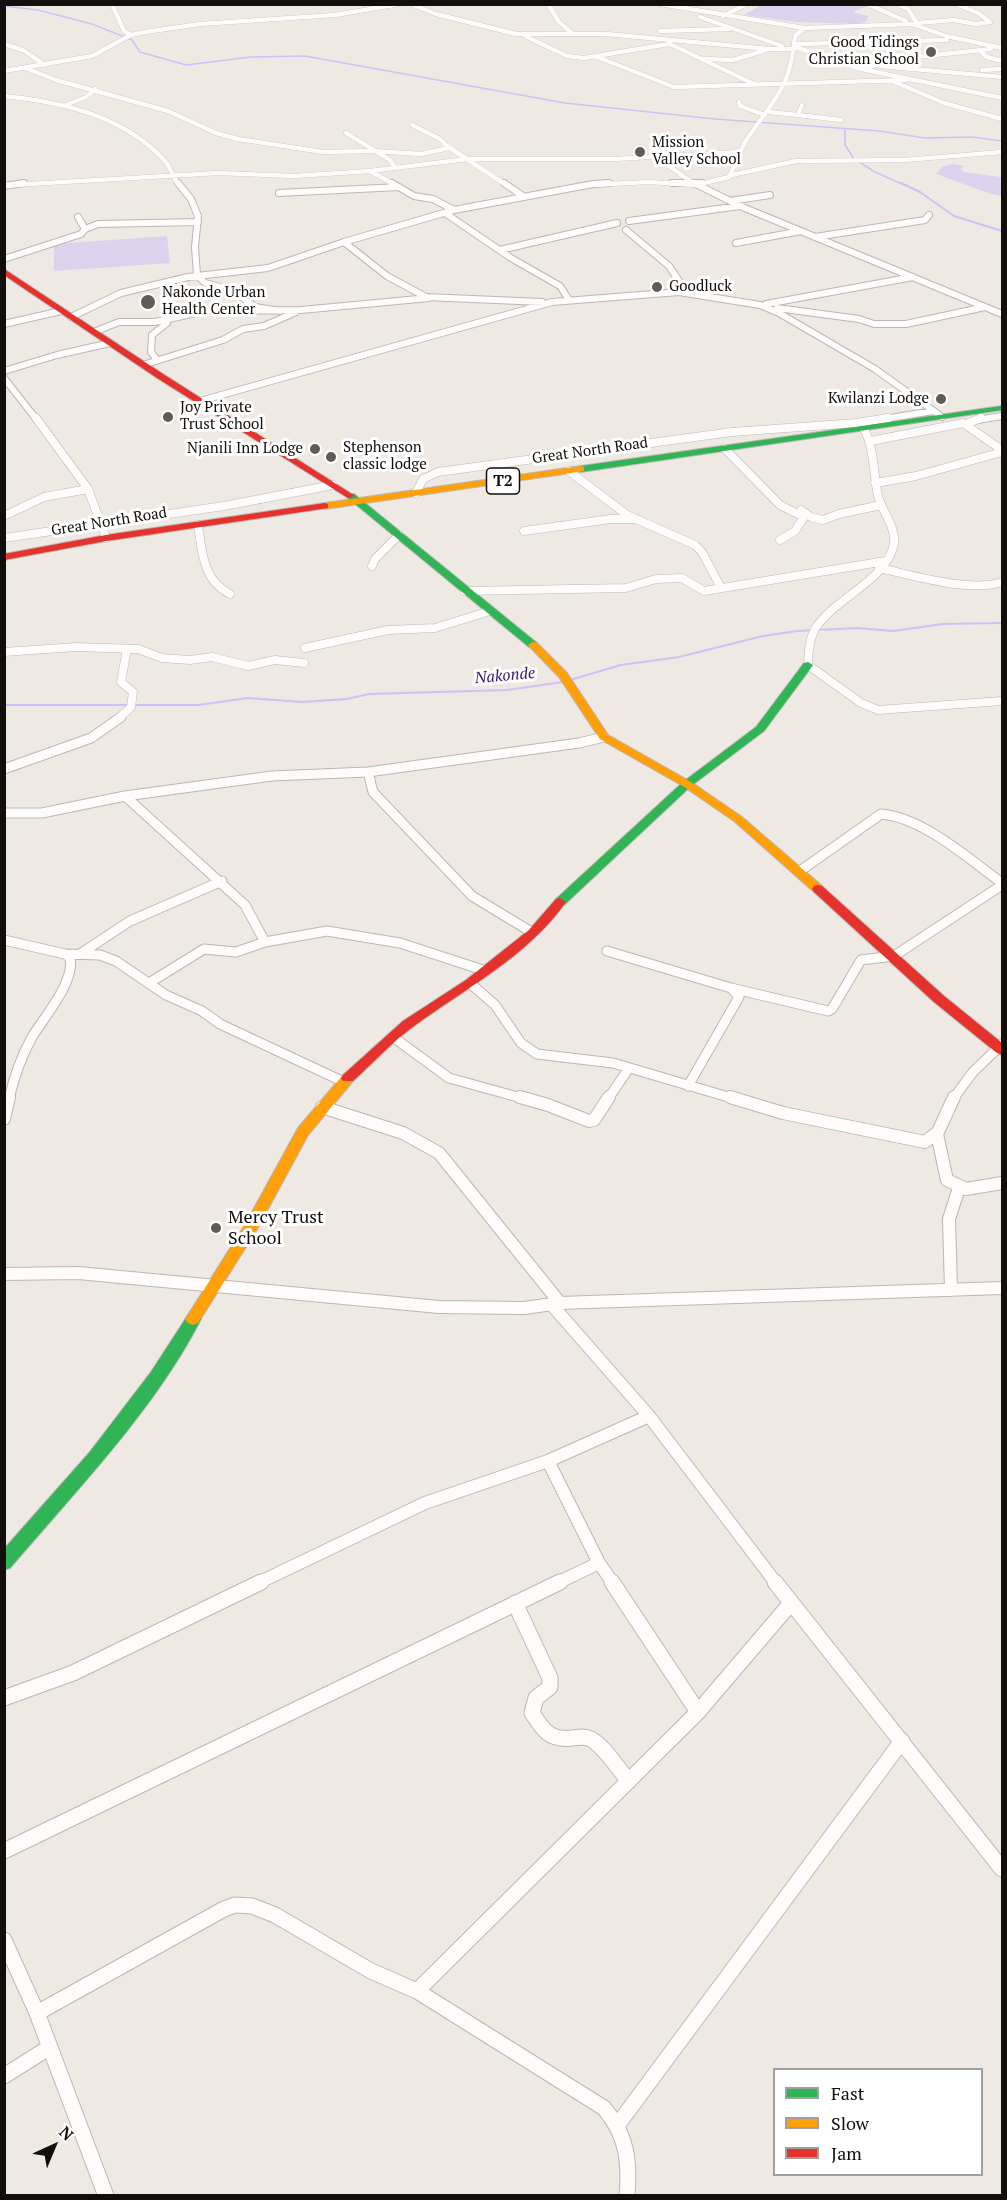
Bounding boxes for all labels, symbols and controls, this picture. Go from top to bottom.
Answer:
place label: Good Tidings Christian School [809,34,919,69]
marker: Good Tidings Christian School [924,45,938,59]
place label: Mission Valley School [652,134,741,169]
marker: Mission Valley School [633,145,647,159]
place label: Goodluck [669,278,732,296]
marker: Goodluck [650,280,664,294]
place label: Nakonde Urban Health Center [162,284,265,319]
marker: Nakonde Urban Health Center [139,293,157,311]
place label: Kwilanzi Lodge [828,390,929,408]
marker: Kwilanzi Lodge [934,392,948,406]
place label: Joy Private Trust School [180,399,264,434]
marker: Joy Private Trust School [161,410,175,424]
street label: Great North Road [531,434,649,468]
place label: Stephenson classic lodge [343,439,427,474]
place label: Njanili Inn Lodge [187,440,303,458]
marker: Njanili Inn Lodge [308,442,322,456]
marker: Stephenson classic lodge [324,450,338,464]
road number: T2 [486,468,520,494]
street label: Great North Road [50,504,168,540]
water label: Nakonde [474,664,536,688]
place label: Mercy Trust School [228,1207,324,1250]
marker: Mercy Trust School [209,1221,223,1235]
legend [773,2068,983,2176]
text: Fast [831,2081,864,2105]
text: Slow [831,2111,869,2135]
north arrow [24,2116,84,2176]
text: N [54,2121,79,2145]
text: Jam [831,2141,862,2165]

